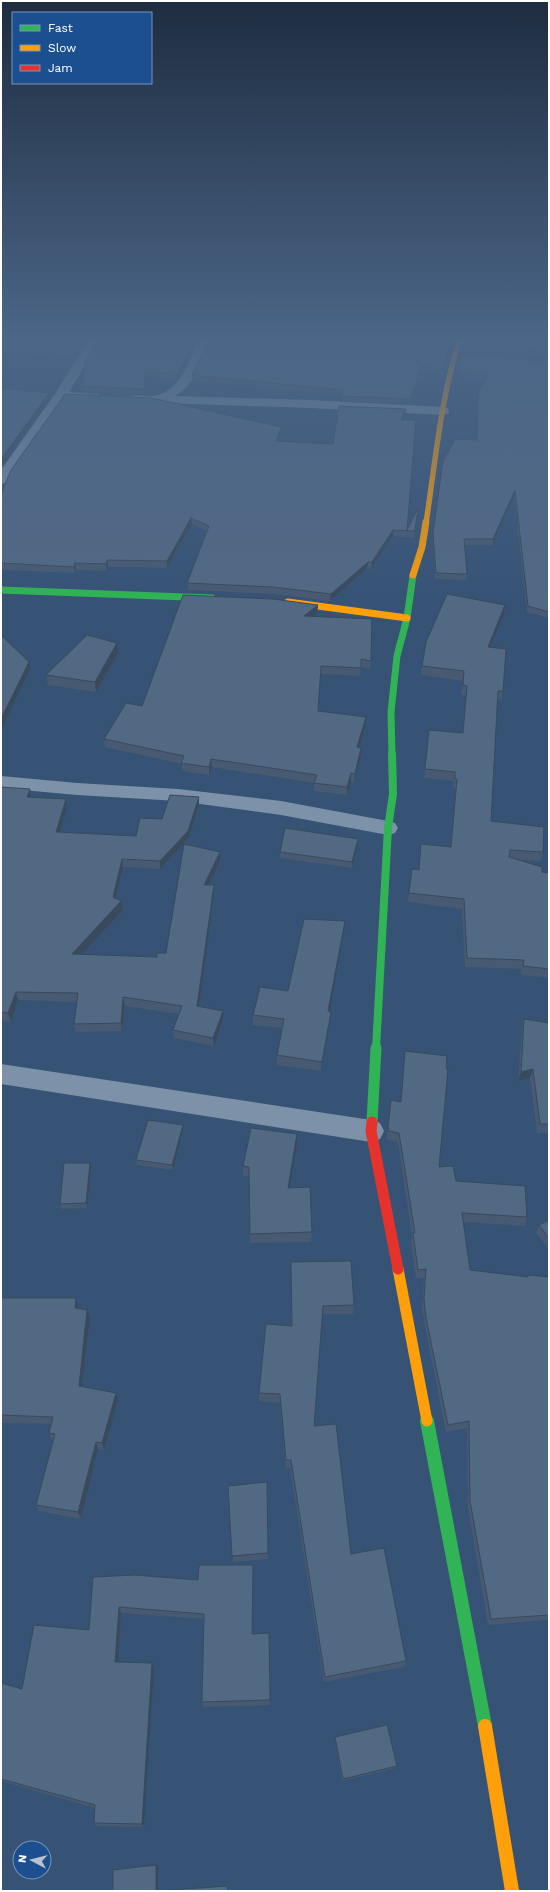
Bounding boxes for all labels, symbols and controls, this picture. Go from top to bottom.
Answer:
legend [12,12,152,84]
text: Fast [48,21,73,35]
text: Slow [48,41,76,55]
text: Jam [48,61,73,75]
north arrow [12,1840,52,1880]
text: N [16,1854,30,1864]

